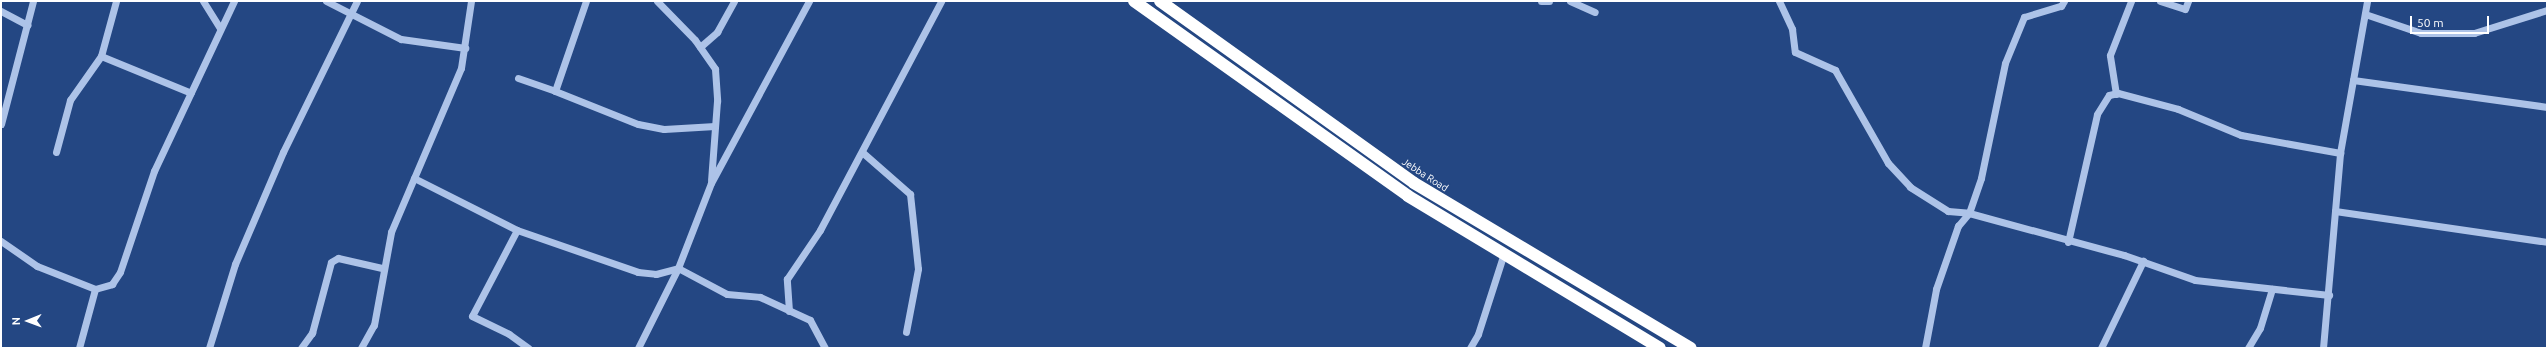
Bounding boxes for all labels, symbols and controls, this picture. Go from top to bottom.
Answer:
scale bar [2412,8,2491,34]
text: 50 m [2417,16,2444,29]
street label: Jebba Road [1400,156,1450,194]
north arrow [8,301,48,341]
text: N [10,317,22,325]

